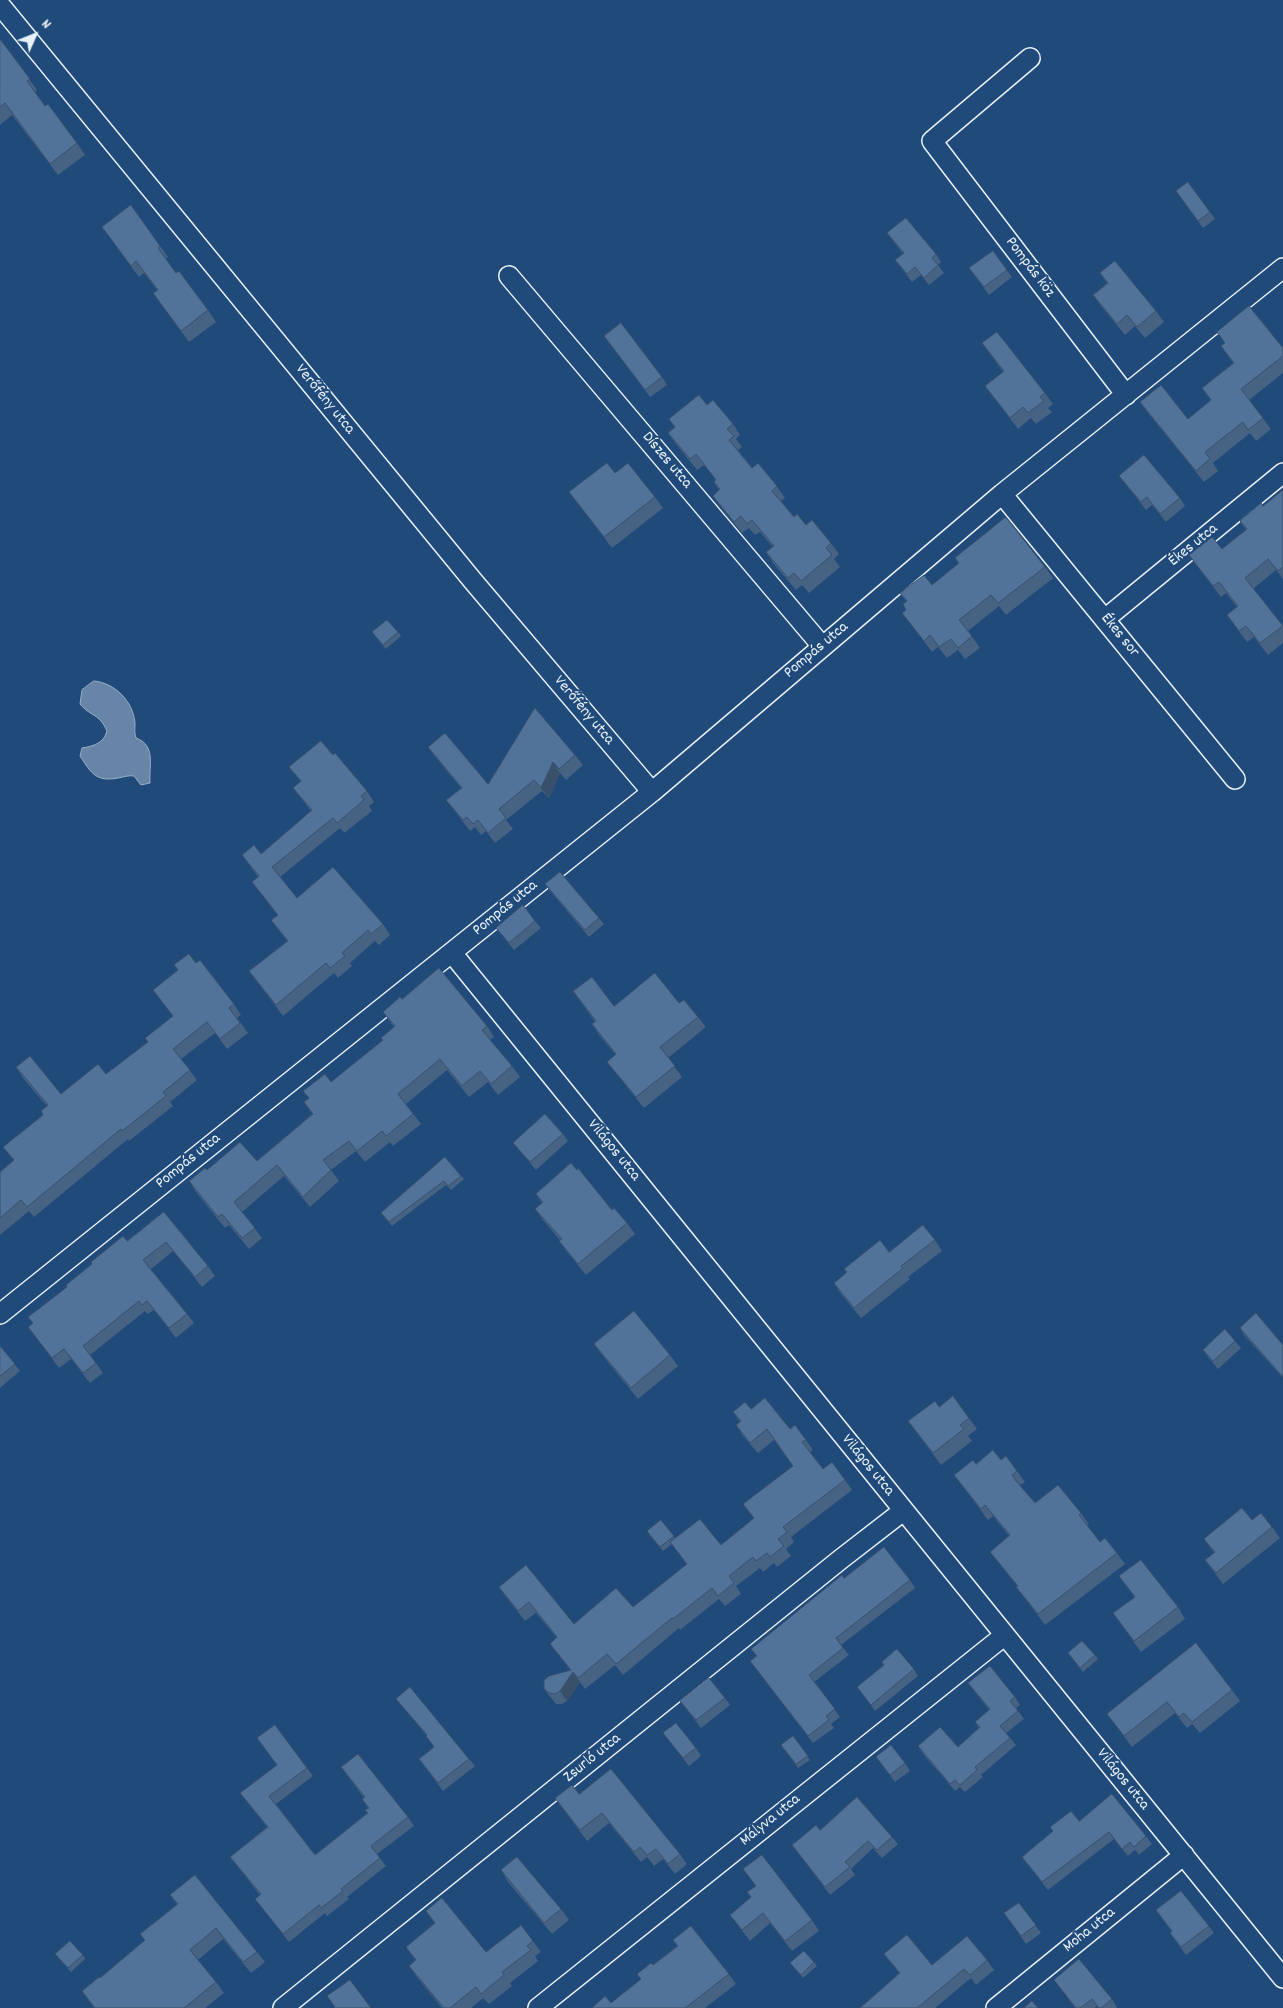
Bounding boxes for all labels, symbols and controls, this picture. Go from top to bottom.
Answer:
north arrow [10,10,60,60]
text: N [36,15,55,34]
street label: Pompás köz [1000,234,1058,302]
street label: Verőfény utca [290,361,358,439]
street label: Díszes utca [637,429,695,493]
street label: Ékes utca [1165,520,1223,572]
street label: Ékes sor [1095,610,1143,662]
street label: Pompás utca [781,619,853,683]
street label: Verőfény utca [548,672,618,750]
street label: Pompás utca [470,877,542,941]
street label: Világos utca [582,1116,644,1186]
street label: Pompás utca [153,1130,225,1194]
street label: Világos utca [836,1431,898,1501]
street label: Zsurló utca [561,1730,625,1788]
street label: Világos utca [1091,1745,1153,1815]
street label: Mályva utca [737,1791,805,1851]
street label: Moha utca [1060,1904,1120,1958]

